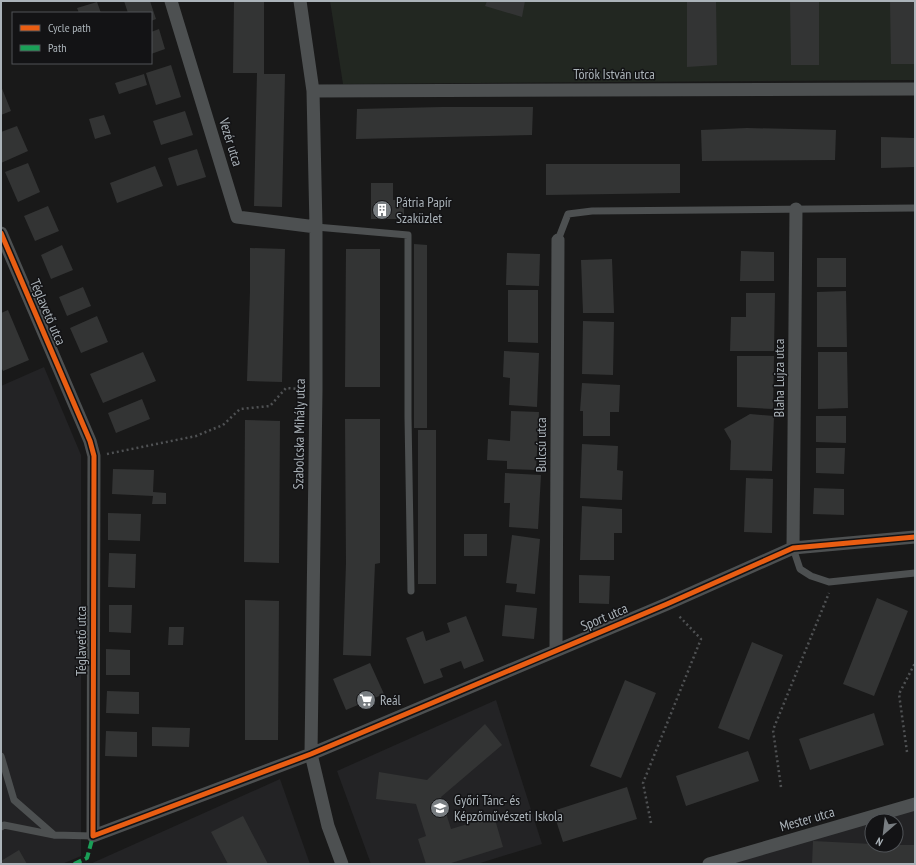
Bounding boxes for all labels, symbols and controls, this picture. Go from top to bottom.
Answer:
legend [12,12,152,64]
text: Cycle path [48,20,91,35]
text: Path [48,40,66,55]
street label: Török István utca [573,65,655,83]
street label: Vezér utca [215,115,247,168]
place label: Pátria Papír Szaküzlet [396,193,452,227]
building icon: Pátria Papír Szaküzlet [371,199,393,221]
street label: Téglavető utca [26,276,70,348]
street label: Blaha Lujza utca [770,339,788,417]
street label: Szabolcska Mihály utca [289,378,309,490]
street label: Bulcsú utca [532,417,550,473]
street label: Sport utca [578,599,630,635]
street label: Téglavető utca [72,606,90,676]
supermarket icon: Reál [355,689,377,711]
place label: Reál [380,691,402,709]
place label: Győri Tánc- és Képzőművészeti Iskola [454,791,563,825]
school or university icon: Győri Tánc- és Képzőművészeti Iskola [429,797,451,819]
street label: Mester utca [778,803,836,835]
north arrow [864,813,904,853]
text: N [873,834,885,849]

